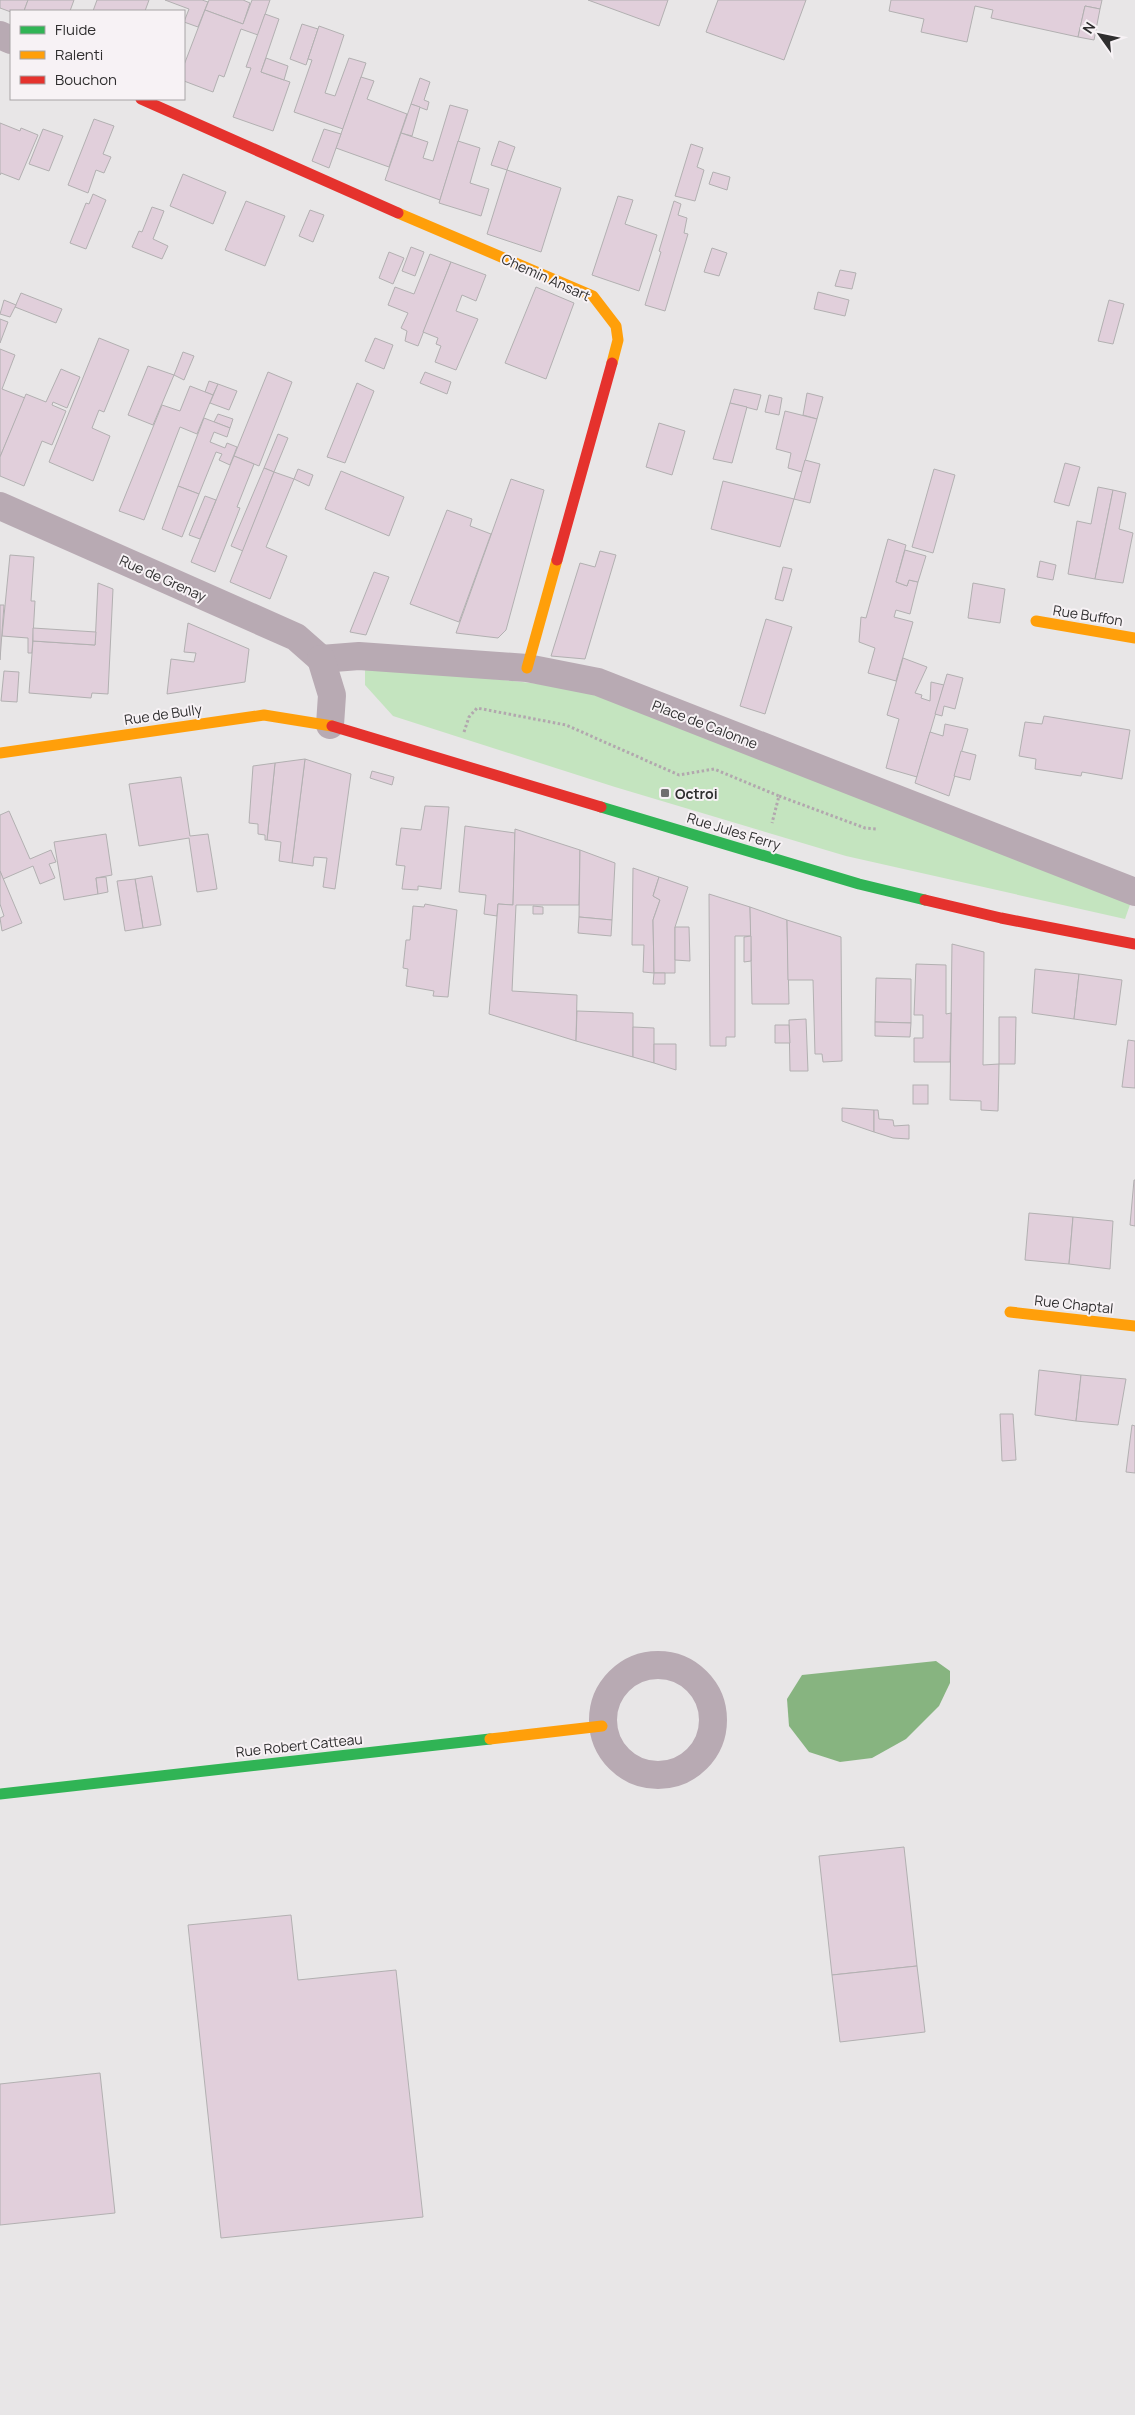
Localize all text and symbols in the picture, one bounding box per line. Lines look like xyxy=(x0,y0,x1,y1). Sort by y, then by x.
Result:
legend xyxy=(10,10,185,100)
north arrow xyxy=(1075,10,1125,60)
text: N xyxy=(1078,18,1099,37)
text: Fluide xyxy=(55,19,96,40)
text: Ralenti xyxy=(55,44,103,65)
text: Bouchon xyxy=(55,69,117,90)
street label: Chemin Ansart xyxy=(498,249,594,305)
street label: Rue de Grenay xyxy=(117,550,210,606)
street label: Rue Buffon xyxy=(1052,600,1124,630)
street label: Place de Calonne xyxy=(650,695,760,753)
street label: Rue de Bully xyxy=(123,699,204,729)
place label: Octroi xyxy=(675,784,718,803)
marker: Octroi xyxy=(659,787,671,799)
street label: Rue Jules Ferry xyxy=(685,808,784,854)
street label: Rue Chaptal xyxy=(1034,1290,1114,1318)
street label: Rue Robert Catteau xyxy=(235,1729,363,1761)

